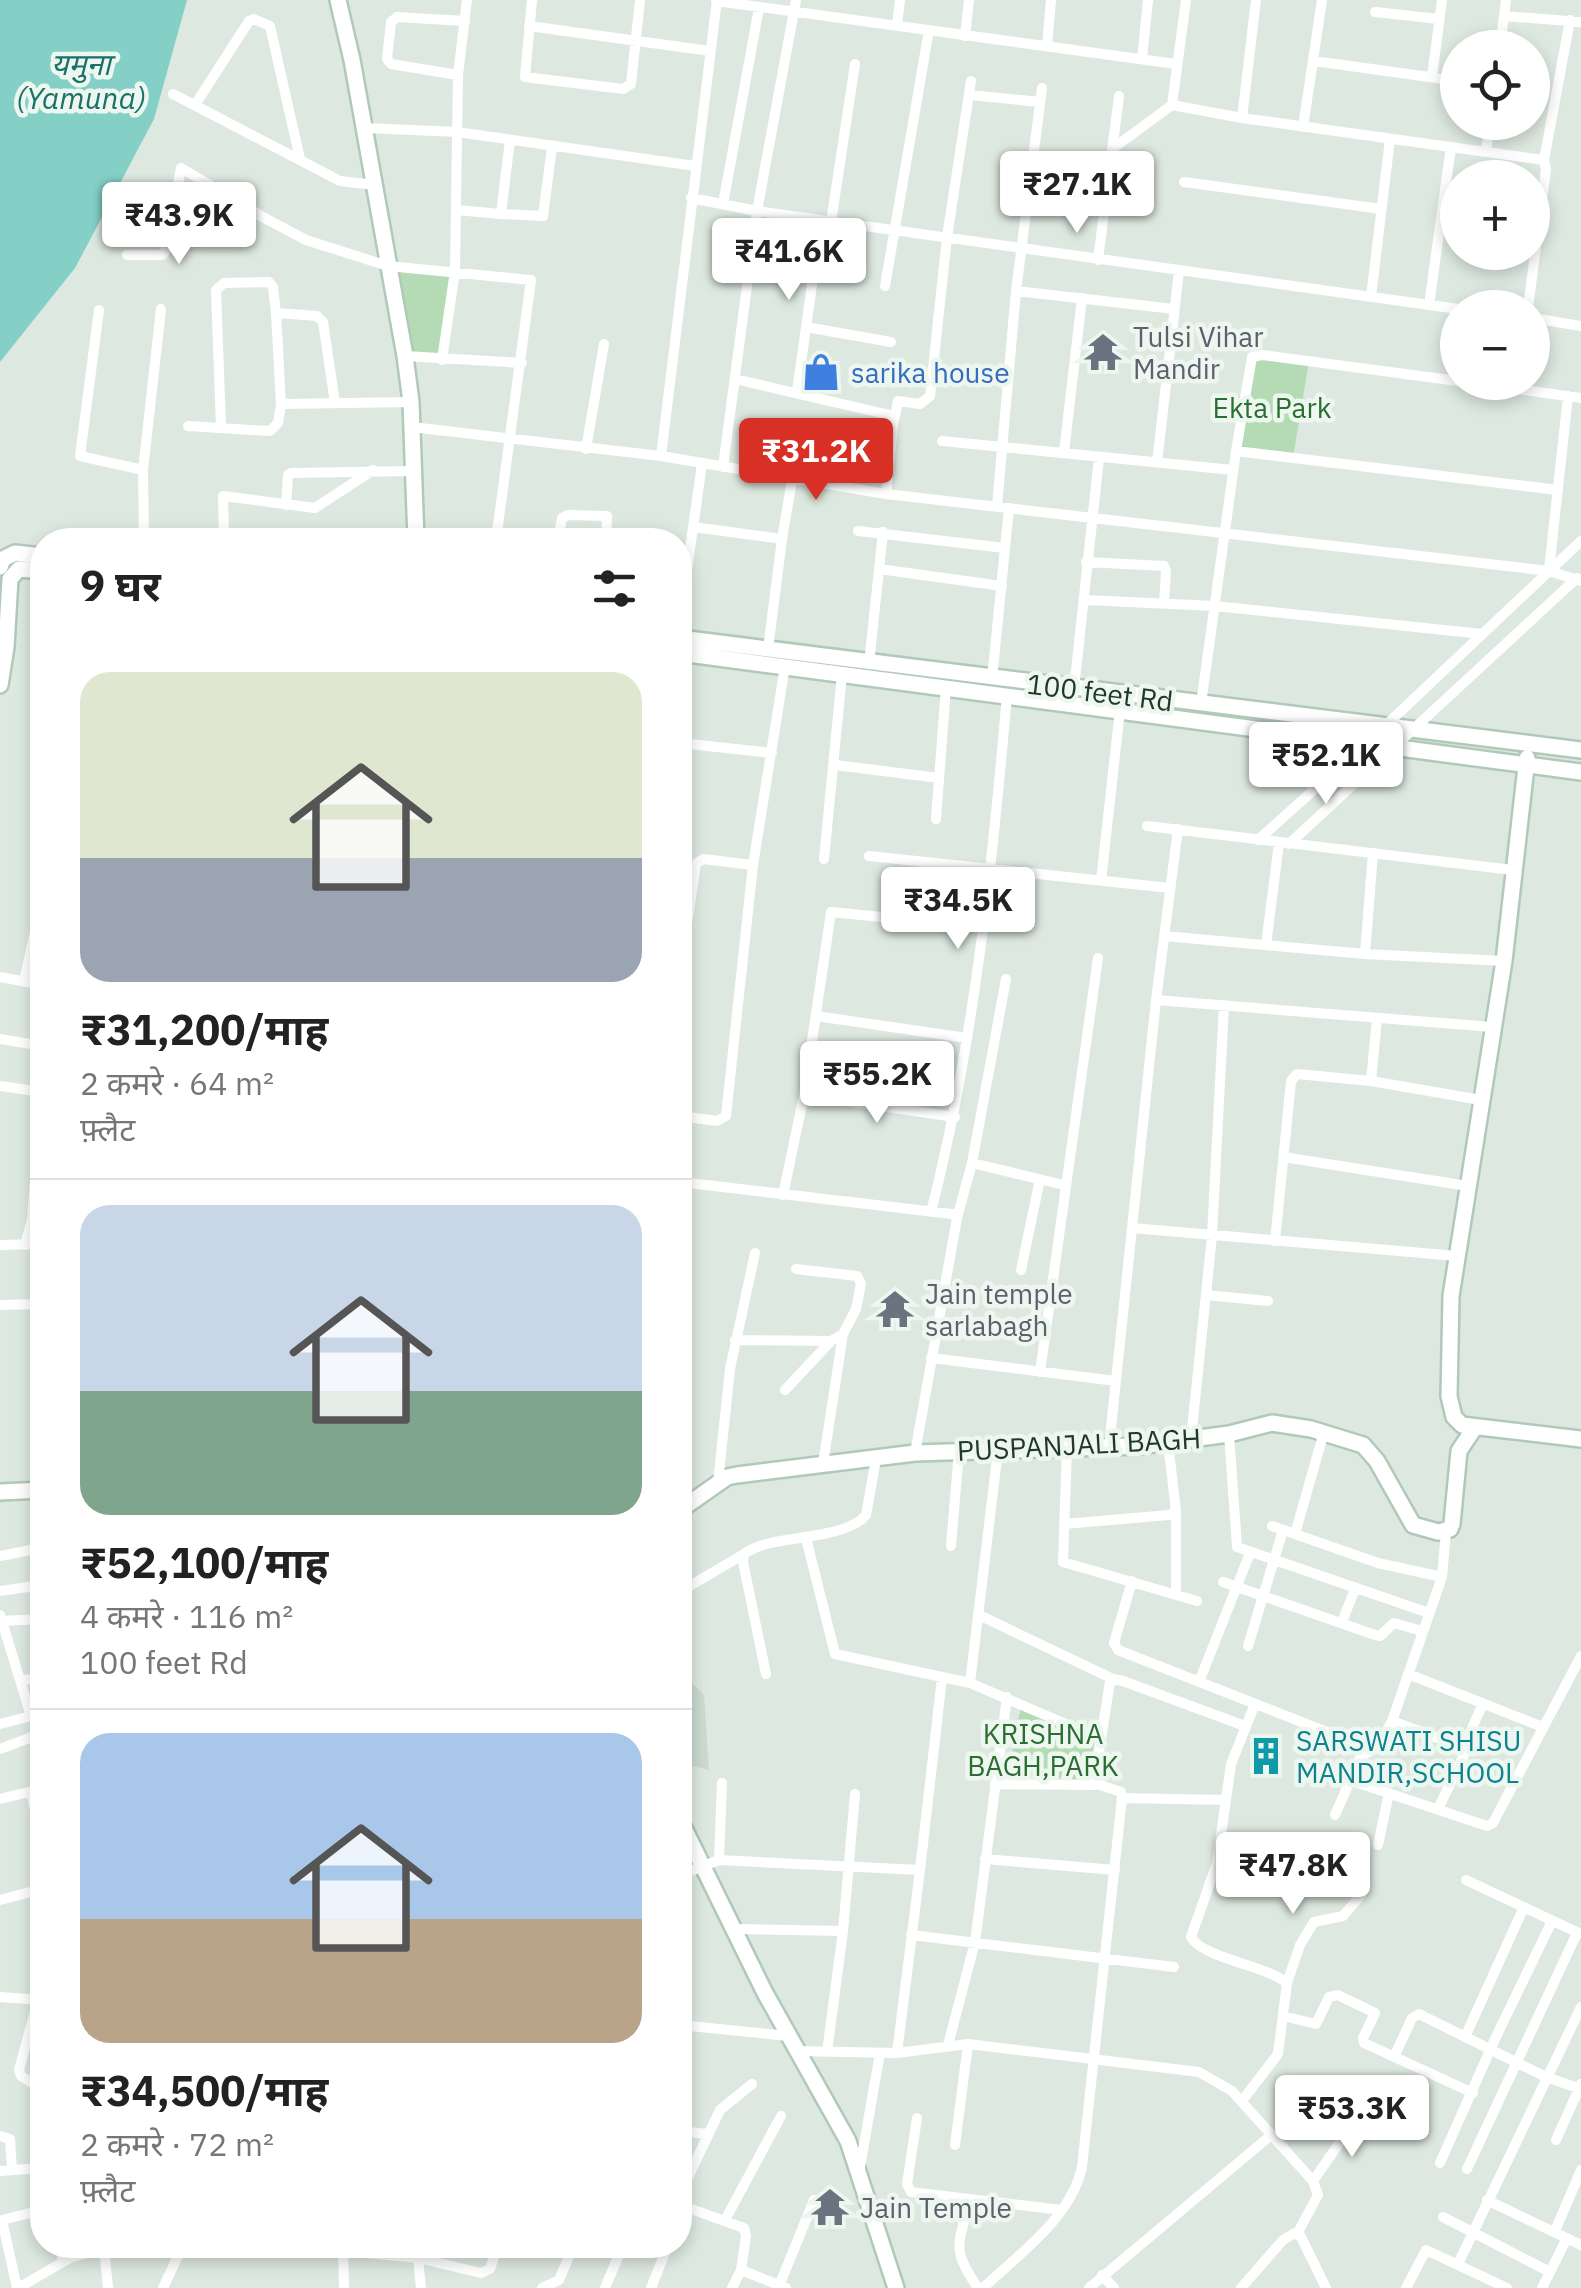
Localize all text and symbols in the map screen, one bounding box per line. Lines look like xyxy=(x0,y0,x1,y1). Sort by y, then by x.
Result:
map controls xyxy=(1440,30,1550,400)
button: locate xyxy=(1440,30,1550,140)
water label: यमुना (Yamuna) xyxy=(16,44,146,117)
pin: ₹27.1K xyxy=(996,151,1158,236)
button: + xyxy=(1440,160,1550,270)
text: ₹27.1K xyxy=(1022,162,1132,204)
pin: ₹43.9K xyxy=(98,182,260,267)
text: ₹43.9K xyxy=(124,193,234,235)
pin: ₹41.6K xyxy=(708,218,870,303)
text: ₹41.6K xyxy=(734,229,844,271)
button: − xyxy=(1440,290,1550,400)
place label: Tulsi Vihar Mandir xyxy=(1133,318,1264,387)
temple icon: Tulsi Vihar Mandir xyxy=(1082,331,1124,373)
shop icon: sarika house xyxy=(800,351,842,393)
place label: sarika house xyxy=(851,354,1010,391)
park label: Ekta Park xyxy=(1213,389,1332,426)
pin: ₹31.2K xyxy=(735,418,897,503)
text: ₹31.2K xyxy=(761,429,871,471)
text: 9 घर xyxy=(80,558,161,613)
icon: filters xyxy=(587,561,642,616)
street label: 100 feet Rd xyxy=(1025,665,1175,719)
pin: ₹52.1K xyxy=(1245,722,1407,807)
text: ₹52.1K xyxy=(1271,733,1381,775)
icon: home xyxy=(271,737,451,917)
pin: ₹34.5K xyxy=(877,867,1039,952)
text: ₹34.5K xyxy=(903,878,1013,920)
text: ₹31,200/माह xyxy=(80,1002,328,1057)
pin: ₹55.2K xyxy=(796,1041,958,1126)
text: ₹55.2K xyxy=(822,1052,932,1094)
text: 2 कमरे · 64 m² xyxy=(80,1062,274,1104)
text: फ़्लैट xyxy=(80,1108,135,1150)
icon: home xyxy=(271,1270,451,1450)
place label: Jain temple sarlabagh xyxy=(925,1275,1073,1344)
temple icon: Jain temple sarlabagh xyxy=(874,1288,916,1330)
street label: PUSPANJALI BAGH xyxy=(956,1419,1202,1469)
text: ₹52,100/माह xyxy=(80,1535,328,1590)
text: 4 कमरे · 116 m² xyxy=(80,1595,293,1637)
text: 100 feet Rd xyxy=(80,1641,248,1683)
park label: KRISHNA BAGH,PARK xyxy=(967,1715,1119,1784)
place label: SARSWATI SHISU MANDIR,SCHOOL xyxy=(1296,1722,1522,1791)
building icon: SARSWATI SHISU MANDIR,SCHOOL xyxy=(1245,1735,1287,1777)
icon: home xyxy=(271,1798,451,1978)
pin: ₹47.8K xyxy=(1212,1832,1374,1917)
text: ₹47.8K xyxy=(1238,1843,1348,1885)
text: ₹34,500/माह xyxy=(80,2063,328,2118)
pin: ₹53.3K xyxy=(1271,2075,1433,2160)
text: ₹53.3K xyxy=(1297,2086,1407,2128)
text: 2 कमरे · 72 m² xyxy=(80,2123,274,2165)
text: फ़्लैट xyxy=(80,2169,135,2211)
temple icon: Jain Temple xyxy=(809,2186,851,2228)
place label: Jain Temple xyxy=(860,2189,1012,2226)

